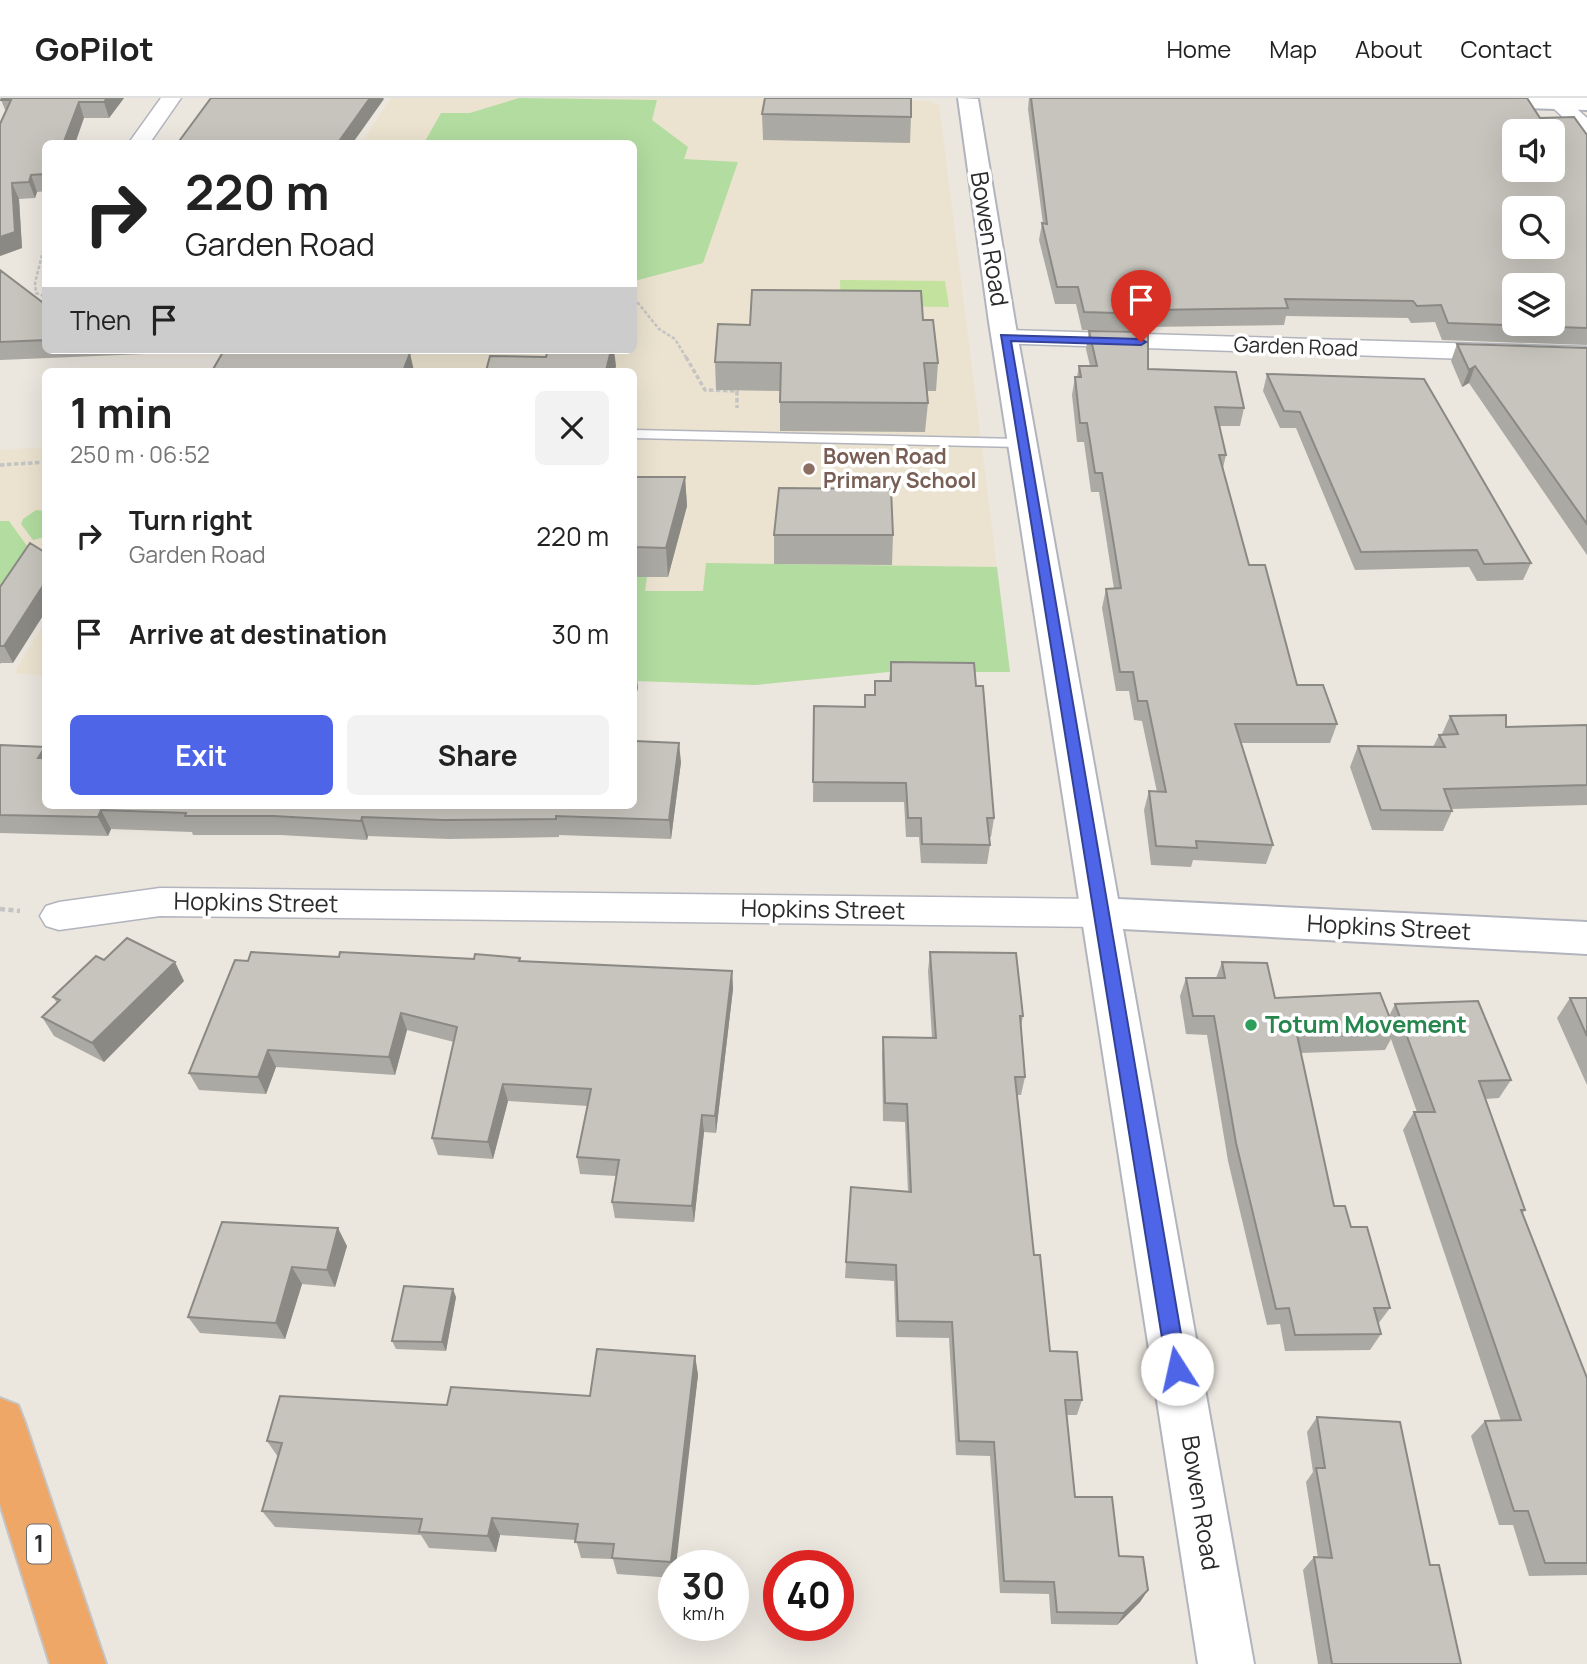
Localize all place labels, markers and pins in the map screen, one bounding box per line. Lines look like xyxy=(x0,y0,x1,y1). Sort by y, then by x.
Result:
pin xyxy=(1111,270,1171,342)
place label: Bowen Road Primary School xyxy=(823,442,977,494)
marker: Bowen Road Primary School xyxy=(801,461,817,477)
place label: Totum Movement xyxy=(1265,1007,1467,1040)
marker: Totum Movement xyxy=(1243,1017,1259,1033)

